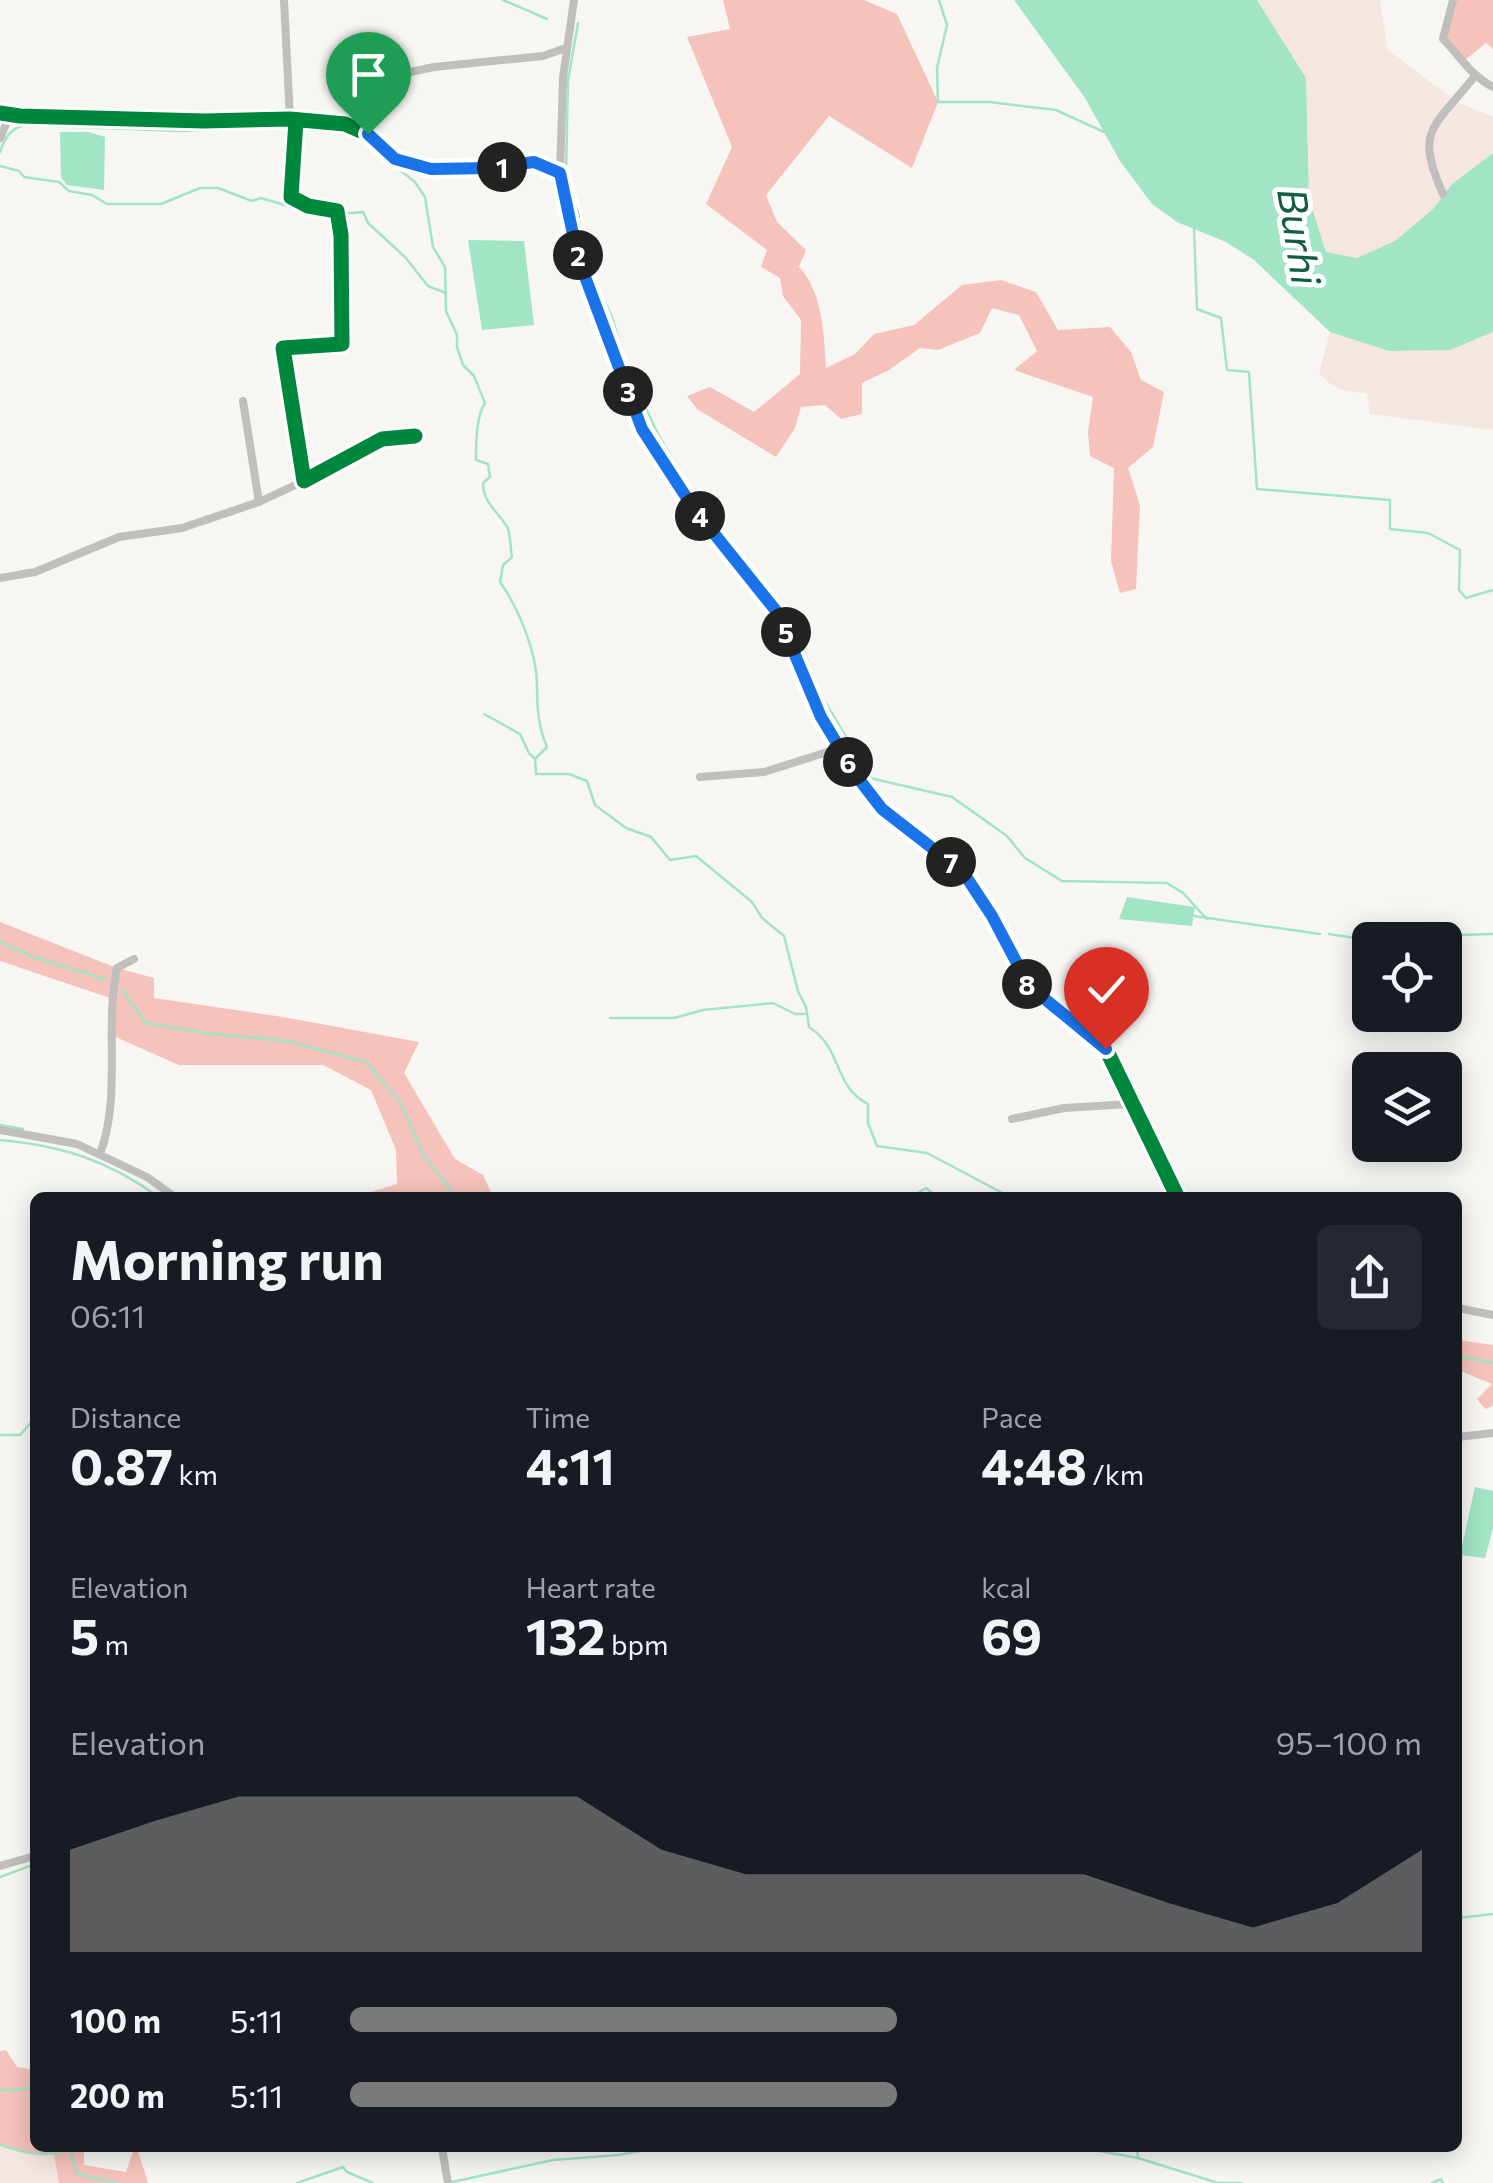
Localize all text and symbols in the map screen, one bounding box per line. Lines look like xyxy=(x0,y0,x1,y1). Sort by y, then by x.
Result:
pin xyxy=(326,32,411,135)
icon: arrive xyxy=(341,47,396,102)
pin: 1 xyxy=(477,142,527,192)
text: 1 xyxy=(496,150,508,184)
water label: Burhi xyxy=(1269,184,1333,290)
pin: 2 xyxy=(553,230,603,280)
text: 2 xyxy=(570,238,586,272)
pin: 3 xyxy=(603,366,653,416)
text: 3 xyxy=(620,374,636,408)
pin: 4 xyxy=(675,491,725,541)
text: 4 xyxy=(691,499,709,533)
pin: 5 xyxy=(761,607,811,657)
text: 5 xyxy=(778,615,794,649)
pin: 6 xyxy=(823,737,873,787)
text: 6 xyxy=(839,745,857,779)
pin: 7 xyxy=(926,837,976,887)
text: 7 xyxy=(943,845,959,879)
map controls xyxy=(1352,922,1462,1162)
button: locate xyxy=(1352,922,1462,1032)
pin xyxy=(1064,947,1149,1050)
pin: 8 xyxy=(1002,959,1052,1009)
icon: check xyxy=(1079,962,1134,1017)
text: 8 xyxy=(1018,967,1036,1001)
button: layers xyxy=(1352,1052,1462,1162)
text: Morning run xyxy=(70,1224,384,1291)
button: share xyxy=(1317,1225,1422,1330)
text: 06:11 xyxy=(70,1295,145,1335)
text: Distance xyxy=(70,1400,181,1434)
text: Time xyxy=(526,1400,590,1434)
text: Pace xyxy=(981,1400,1042,1434)
text: 0.87 xyxy=(70,1434,173,1495)
text: 4:11 xyxy=(526,1434,615,1495)
text: 4:48 xyxy=(981,1434,1087,1495)
text: km xyxy=(173,1457,218,1491)
text: /km xyxy=(1087,1457,1144,1491)
text: Elevation xyxy=(70,1570,188,1604)
text: Heart rate xyxy=(526,1570,656,1604)
text: kcal xyxy=(981,1570,1031,1604)
text: 5 xyxy=(70,1604,99,1665)
text: 132 xyxy=(526,1604,606,1665)
text: 69 xyxy=(981,1604,1042,1665)
text: m xyxy=(99,1627,129,1661)
text: bpm xyxy=(606,1627,668,1661)
text: Elevation xyxy=(70,1722,205,1762)
text: 95–100 m xyxy=(1276,1722,1422,1762)
text: 100 m xyxy=(70,2000,161,2040)
text: 5:11 xyxy=(230,2000,283,2040)
text: 200 m xyxy=(70,2075,165,2115)
text: 5:11 xyxy=(230,2075,283,2115)

